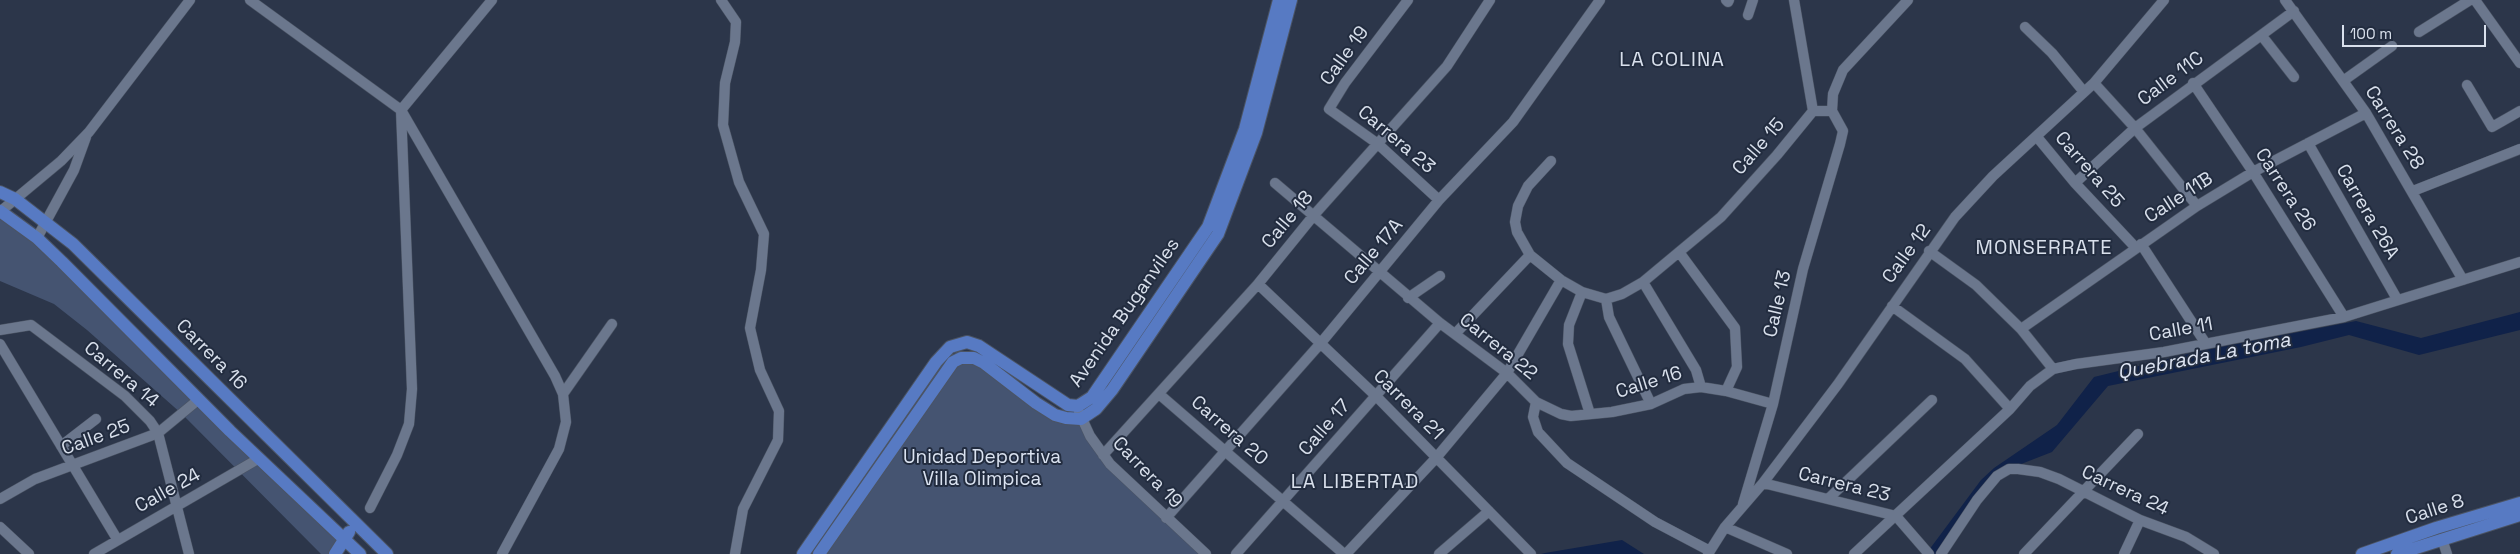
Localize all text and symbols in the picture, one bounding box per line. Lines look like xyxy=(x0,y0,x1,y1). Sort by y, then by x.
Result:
scale bar xyxy=(2345,15,2489,47)
street label: Calle 19 xyxy=(1316,22,1374,90)
text: 100 m xyxy=(2350,24,2392,43)
street label: Calle 11C xyxy=(2134,47,2208,111)
district label: LA COLINA xyxy=(1618,49,1726,73)
street label: Carrera 28 xyxy=(2359,82,2429,174)
street label: Carrera 23 xyxy=(1353,101,1439,179)
street label: Calle 15 xyxy=(1728,114,1790,180)
street label: Carrera 25 xyxy=(2050,127,2128,213)
street label: Carrera 26 xyxy=(2250,144,2320,236)
street label: Carrera 26A xyxy=(2331,160,2403,264)
street label: Calle 11B xyxy=(2140,167,2218,229)
street label: Calle 18 xyxy=(1257,186,1319,254)
street label: Calle 17A xyxy=(1340,214,1408,290)
street label: Calle 12 xyxy=(1878,220,1936,288)
street label: Avenida Buganviles xyxy=(1065,234,1185,392)
district label: MONSERRATE xyxy=(1974,237,2114,261)
street label: Calle 13 xyxy=(1759,268,1797,340)
street label: Carrera 22 xyxy=(1454,309,1542,385)
street label: Calle 11 xyxy=(2147,313,2215,347)
street label: Carrera 16 xyxy=(171,315,251,395)
water label: Quebrada La toma xyxy=(2115,328,2293,386)
street label: Carrera 14 xyxy=(79,337,163,413)
street label: Calle 16 xyxy=(1613,362,1685,404)
street label: Carrera 21 xyxy=(1368,365,1448,445)
street label: Carrera 20 xyxy=(1186,391,1272,471)
street label: Calle 17 xyxy=(1294,395,1356,461)
street label: Calle 25 xyxy=(59,415,133,461)
street label: Carrera 19 xyxy=(1107,433,1187,513)
park label: Unidad Deportiva Villa Olimpica xyxy=(903,447,1061,491)
street label: Carrera 24 xyxy=(2078,461,2172,521)
street label: Carrera 23 xyxy=(1796,463,1892,507)
street label: Calle 24 xyxy=(131,464,205,518)
district label: LA LIBERTAD xyxy=(1289,471,1421,495)
street label: Calle 8 xyxy=(2403,490,2467,530)

